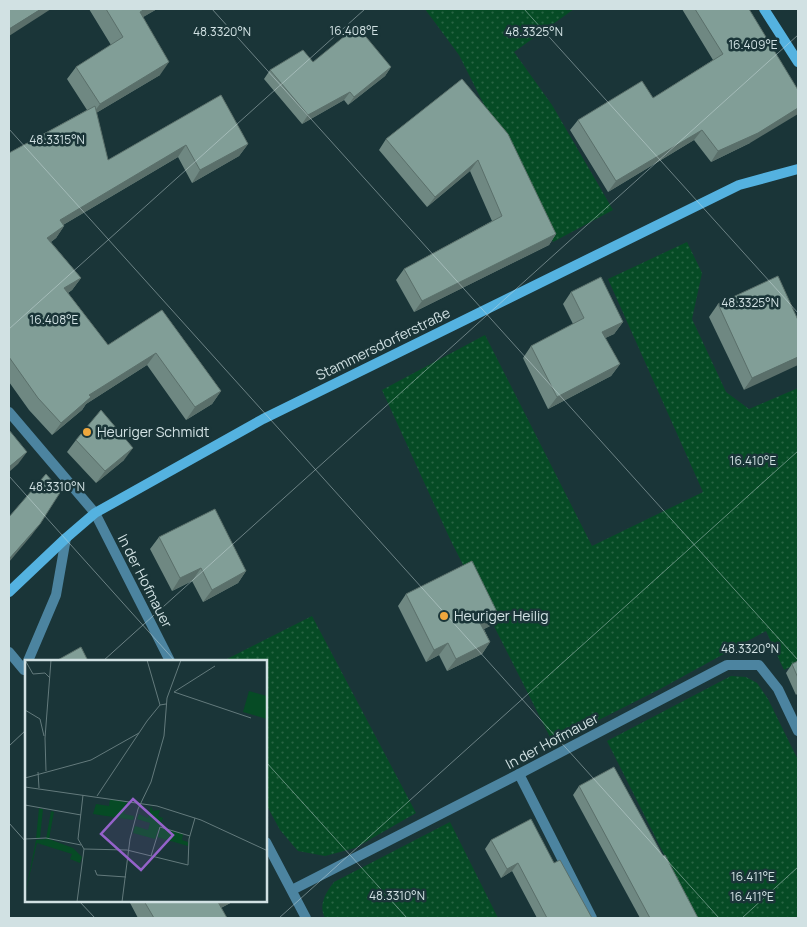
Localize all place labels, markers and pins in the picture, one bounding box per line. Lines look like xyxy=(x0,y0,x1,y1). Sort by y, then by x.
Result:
place label: Heuriger Schmidt xyxy=(97,422,210,441)
marker: Heuriger Schmidt xyxy=(81,426,93,438)
place label: Heuriger Heilig xyxy=(454,606,549,625)
marker: Heuriger Heilig xyxy=(438,610,450,622)

